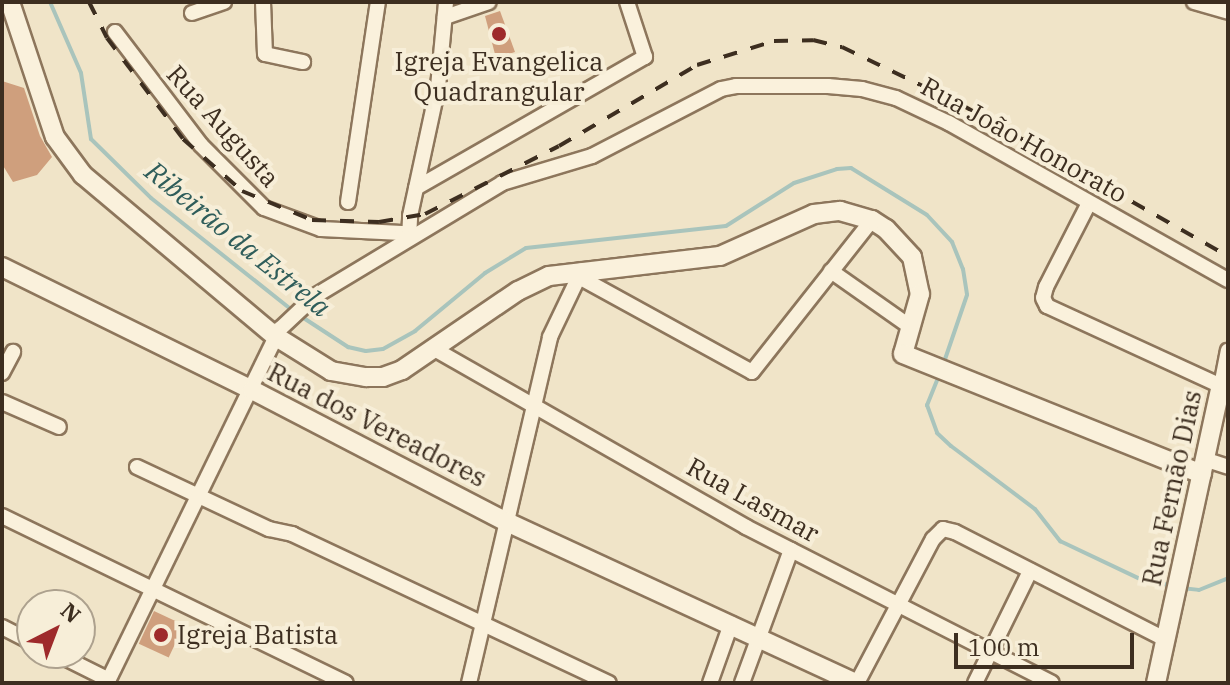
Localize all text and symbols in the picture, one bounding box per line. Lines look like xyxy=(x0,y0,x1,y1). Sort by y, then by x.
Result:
marker: Igreja Evangelica Quadrangular xyxy=(490,25,508,43)
place label: Igreja Evangelica Quadrangular xyxy=(394,46,604,108)
street label: Rua Augusta xyxy=(160,59,286,193)
street label: Rua João Honorato xyxy=(916,70,1132,210)
water label: Ribeirão da Estrela xyxy=(139,154,337,324)
street label: Rua dos Vereadores xyxy=(262,356,492,494)
street label: Rua Fernão Dias xyxy=(1136,387,1208,589)
street label: Rua Lasmar xyxy=(681,451,825,549)
north arrow xyxy=(16,589,96,669)
text: N xyxy=(55,596,87,629)
scale bar xyxy=(958,617,1138,667)
place label: Igreja Batista xyxy=(177,619,338,651)
marker: Igreja Batista xyxy=(152,626,170,644)
text: 100 m xyxy=(968,631,1040,663)

